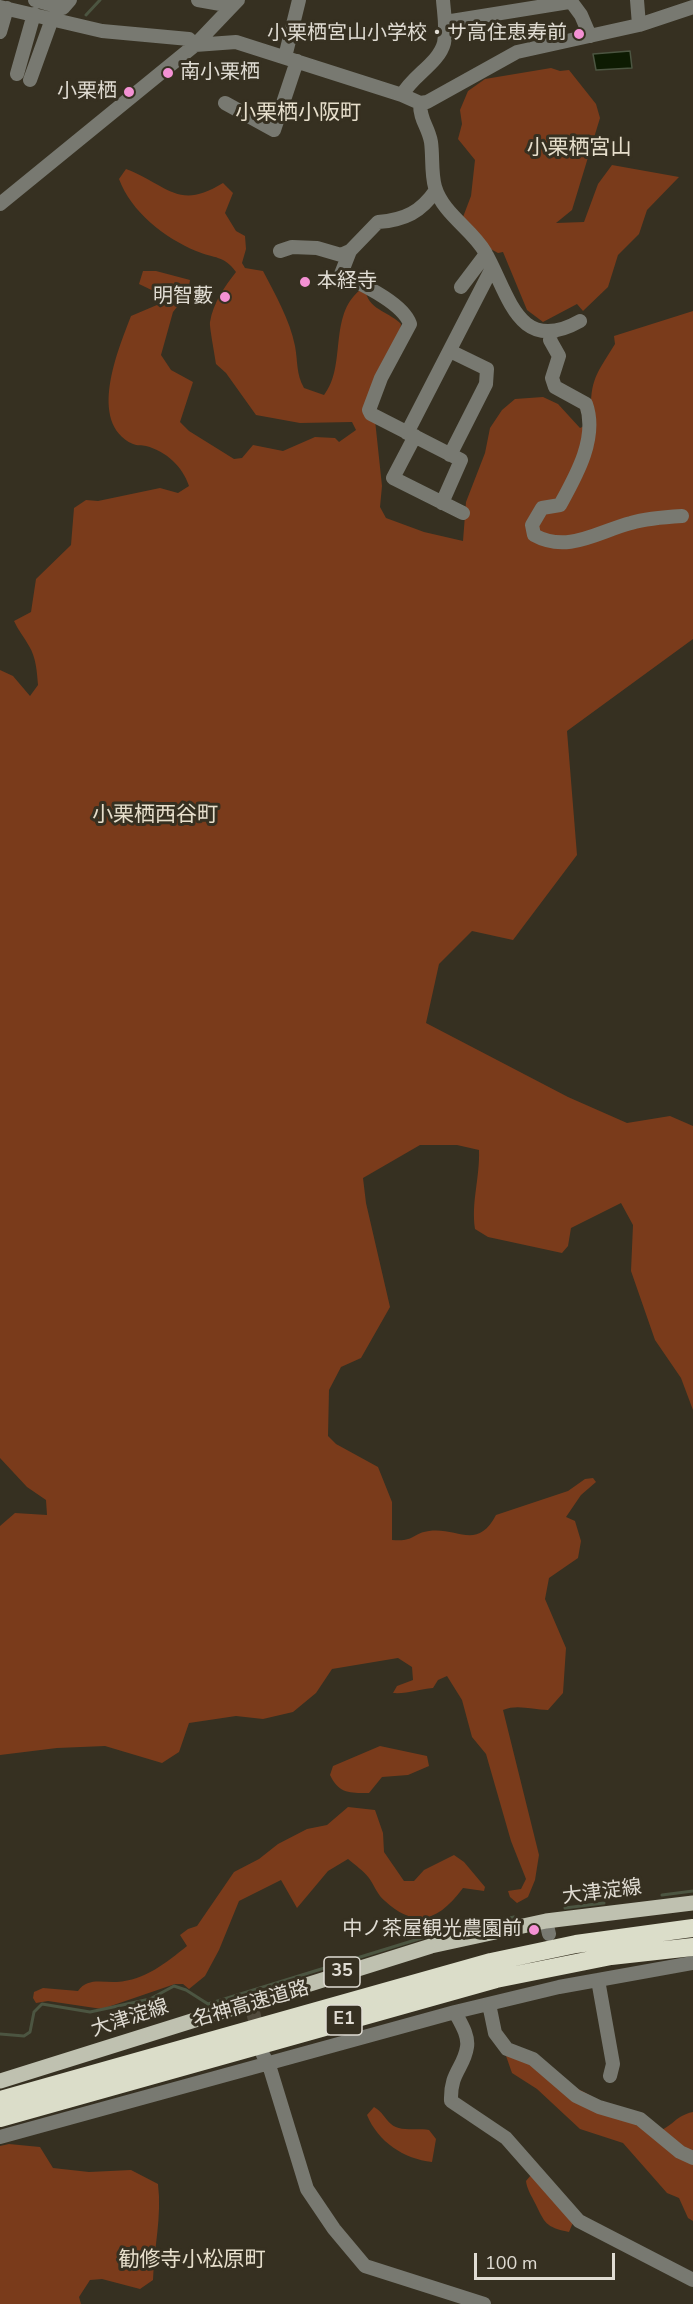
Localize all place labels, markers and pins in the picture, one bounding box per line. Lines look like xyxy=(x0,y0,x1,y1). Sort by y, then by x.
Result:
place label: 小栗栖宮山小学校・サ高住恵寿前 xyxy=(267,22,567,46)
marker: 小栗栖宮山小学校・サ高住恵寿前 xyxy=(572,27,586,41)
place label: 南小栗栖 xyxy=(180,61,260,85)
marker: 南小栗栖 xyxy=(161,66,175,80)
place label: 小栗栖 xyxy=(57,80,117,104)
marker: 小栗栖 xyxy=(122,85,136,99)
place label: 本経寺 xyxy=(317,270,377,294)
marker: 本経寺 xyxy=(298,275,312,289)
place label: 明智藪 xyxy=(153,285,213,309)
marker: 明智藪 xyxy=(218,290,232,304)
place label: 中ノ茶屋観光農園前 xyxy=(342,1918,522,1942)
marker: 中ノ茶屋観光農園前 xyxy=(527,1923,541,1937)

